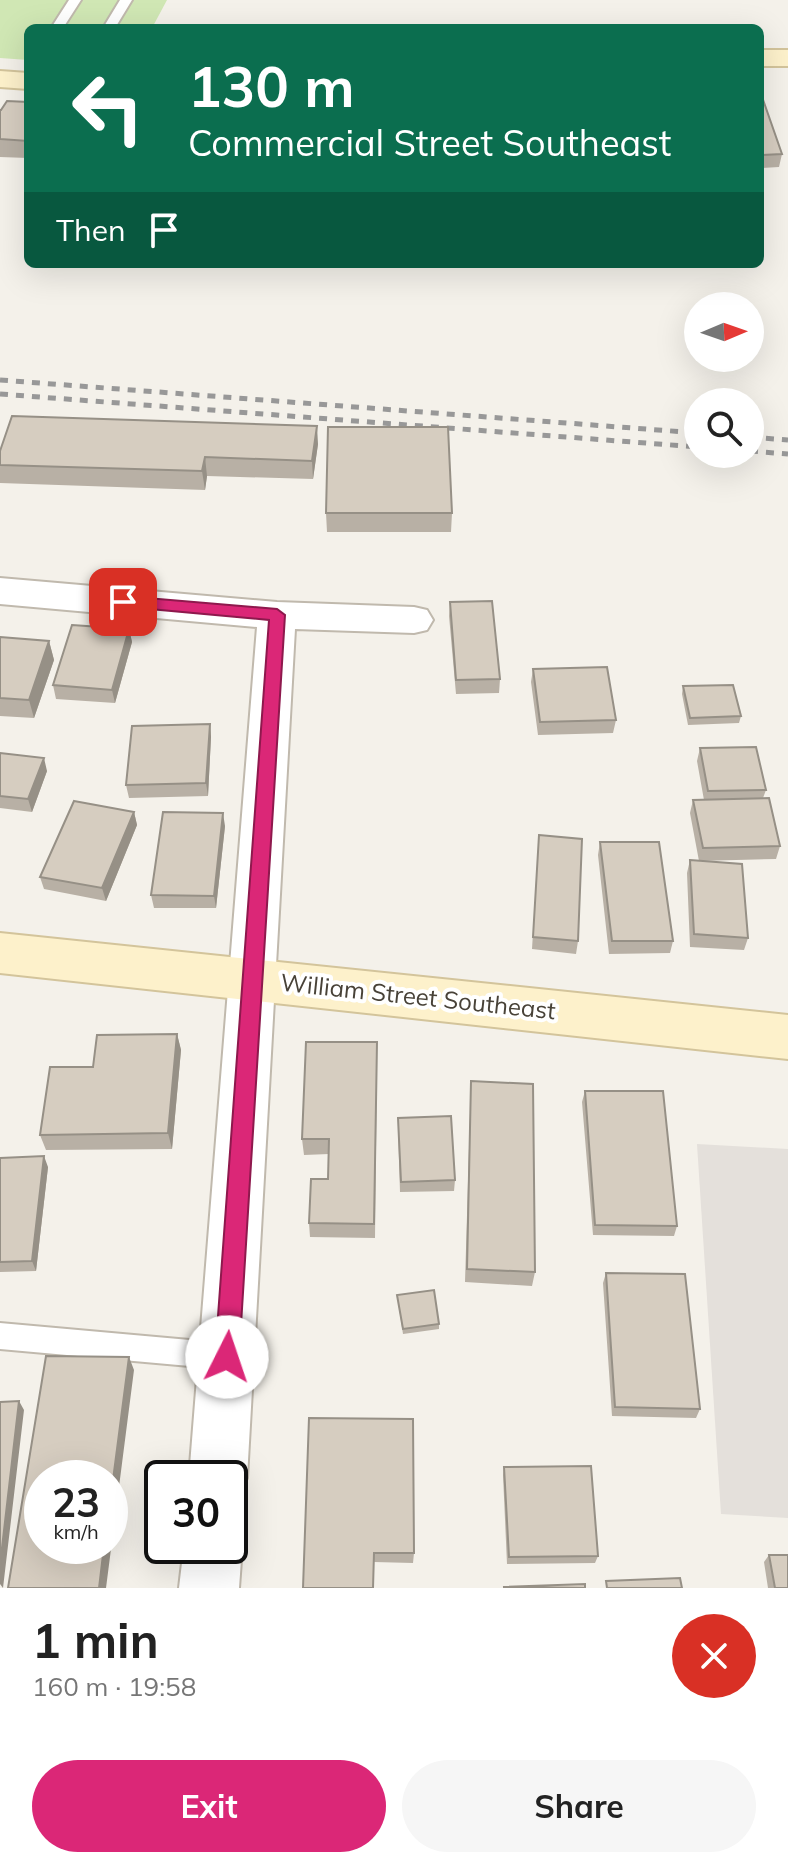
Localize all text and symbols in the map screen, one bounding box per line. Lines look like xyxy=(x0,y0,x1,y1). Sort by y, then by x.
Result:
text: 130 m xyxy=(188,51,355,121)
icon: left xyxy=(56,56,160,160)
text: Commercial Street Southeast xyxy=(188,120,671,165)
icon: arrive xyxy=(142,208,186,252)
text: Then xyxy=(56,211,126,249)
north arrow xyxy=(684,292,764,372)
map controls xyxy=(684,292,764,468)
button: search xyxy=(684,388,764,468)
pin xyxy=(89,568,157,636)
icon: arrive xyxy=(101,580,145,624)
street label: William Street Southeast xyxy=(279,967,557,1025)
position arrow xyxy=(185,1315,269,1399)
speed limit sign: 30 xyxy=(144,1460,248,1564)
text: 23 xyxy=(52,1477,100,1527)
text: km/h xyxy=(53,1519,99,1544)
text: 1 min xyxy=(32,1610,159,1670)
button: close xyxy=(672,1614,756,1698)
text: 160 m · 19:58 xyxy=(32,1670,196,1703)
button: Exit xyxy=(32,1760,386,1852)
button: Share xyxy=(402,1760,756,1852)

